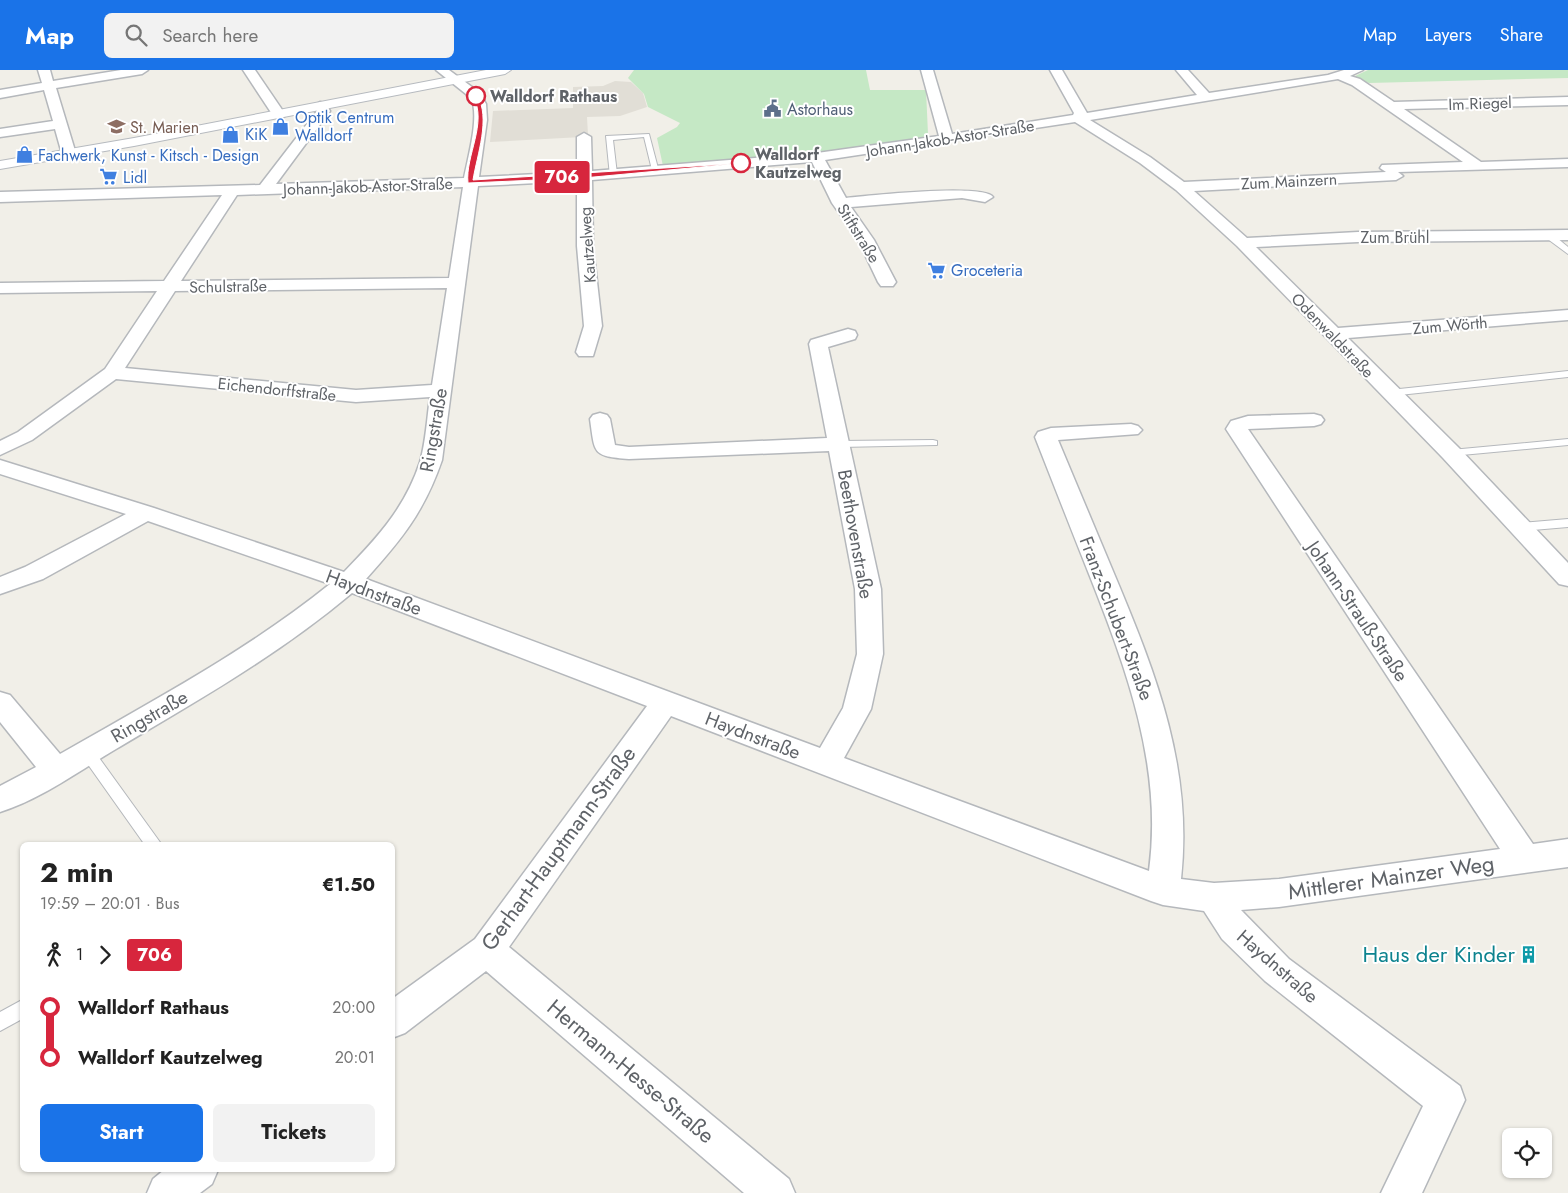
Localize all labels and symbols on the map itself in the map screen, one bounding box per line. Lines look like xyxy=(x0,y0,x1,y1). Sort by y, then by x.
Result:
place label: Walldorf Rathaus xyxy=(490,85,617,108)
marker: Walldorf Rathaus xyxy=(466,86,486,106)
street label: Im Riegel xyxy=(1448,91,1512,116)
place label: Astorhaus xyxy=(787,98,853,121)
public building icon: Astorhaus xyxy=(763,99,783,119)
place label: Optik Centrum Walldorf xyxy=(295,106,394,147)
street label: Johann-Jakob-Astor-Straße xyxy=(862,114,1036,163)
place label: St. Marien xyxy=(130,116,199,139)
shop icon: Optik Centrum Walldorf xyxy=(271,116,291,136)
school or university icon: St. Marien xyxy=(106,117,126,137)
place label: KiK xyxy=(245,123,267,146)
shop icon: KiK xyxy=(221,124,241,144)
place label: Walldorf Kautzelweg xyxy=(755,143,842,184)
place label: Fachwerk, Kunst - Kitsch - Design xyxy=(38,144,259,167)
shop icon: Fachwerk, Kunst - Kitsch - Design xyxy=(14,145,34,165)
marker: Walldorf Kautzelweg xyxy=(731,153,751,173)
line badge: 706 xyxy=(533,161,591,193)
place label: Lidl xyxy=(123,166,147,189)
supermarket icon: Lidl xyxy=(99,167,119,187)
street label: Zum Mainzern xyxy=(1240,167,1338,196)
street label: Johann-Jakob-Astor-Straße xyxy=(281,172,453,201)
street label: Stiftstraße xyxy=(831,199,886,267)
street label: Kautzelweg xyxy=(573,206,602,284)
street label: Zum Brühl xyxy=(1361,226,1429,249)
place label: Groceteria xyxy=(951,259,1023,282)
supermarket icon: Groceteria xyxy=(927,260,947,280)
street label: Schulstraße xyxy=(189,274,267,299)
street label: Odenwaldstraße xyxy=(1286,288,1379,383)
street label: Zum Wörth xyxy=(1412,311,1488,340)
street label: Eichendorffstraße xyxy=(217,372,337,407)
street label: Ringstraße xyxy=(413,386,454,474)
street label: Beethovenstraße xyxy=(831,467,880,601)
street label: Franz-Schubert-Straße xyxy=(1073,532,1160,704)
street label: Johann-Strauß-Straße xyxy=(1299,533,1415,687)
street label: Haydnstraße xyxy=(322,563,426,622)
street label: Ringstraße xyxy=(106,683,193,749)
street label: Haydnstraße xyxy=(701,705,805,766)
street label: Gerhart-Hauptmann-Straße xyxy=(473,739,643,957)
street label: Mittlerer Mainzer Weg xyxy=(1286,847,1496,907)
street label: Haydnstraße xyxy=(1231,923,1324,1010)
place label: Haus der Kinder xyxy=(1363,938,1515,970)
building icon: Haus der Kinder xyxy=(1519,944,1539,964)
street label: Hermann-Hesse-Straße xyxy=(540,991,722,1151)

